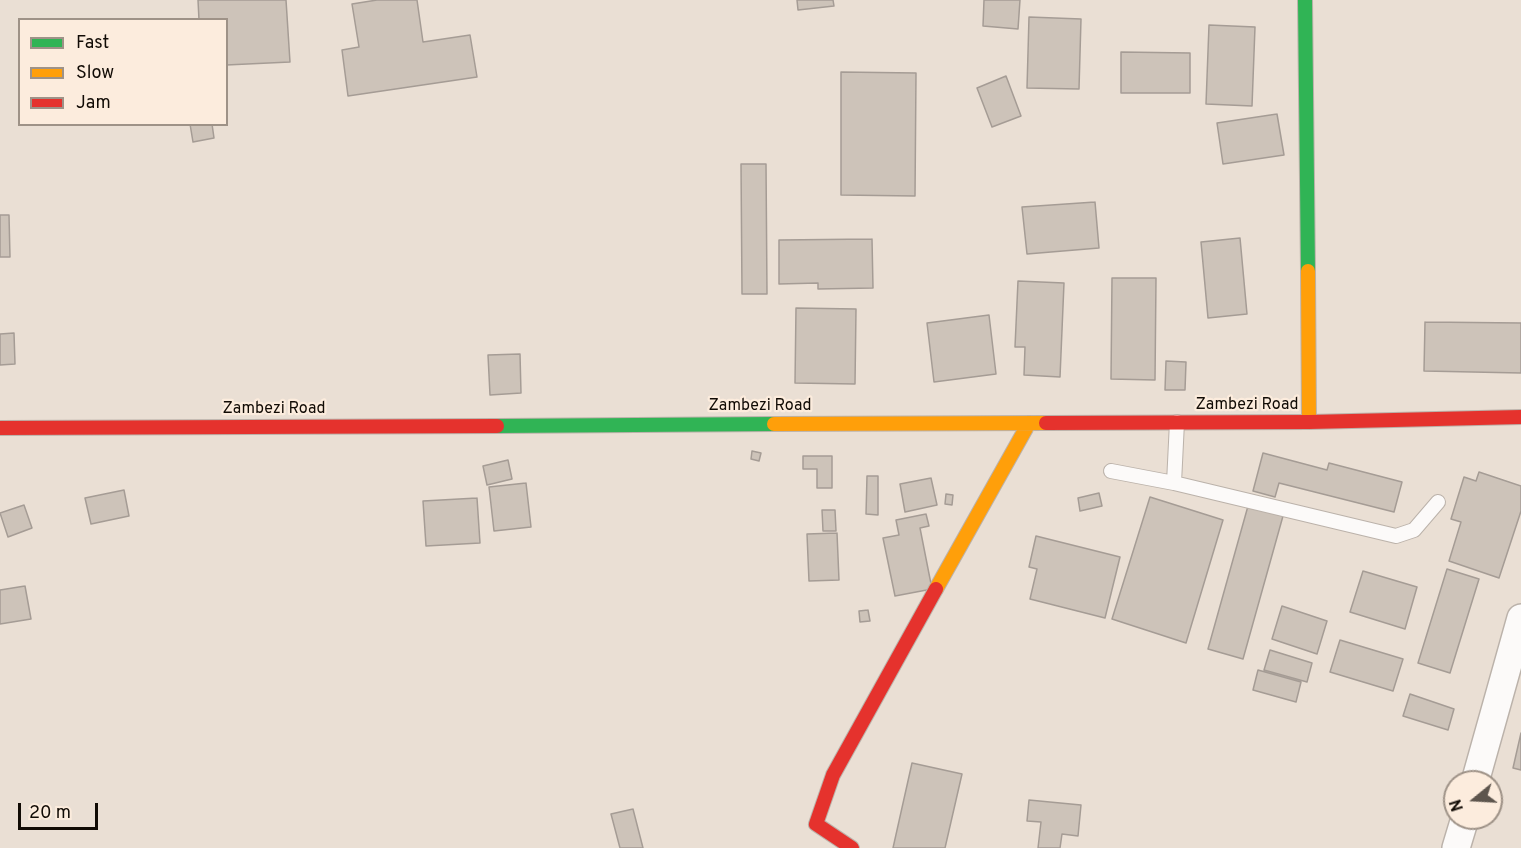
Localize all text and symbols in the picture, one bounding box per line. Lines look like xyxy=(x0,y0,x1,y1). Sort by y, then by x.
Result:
legend xyxy=(18,18,228,126)
text: Fast xyxy=(76,32,109,55)
text: Slow xyxy=(76,62,114,85)
text: Jam xyxy=(76,92,111,115)
street label: Zambezi Road xyxy=(1195,396,1299,416)
street label: Zambezi Road xyxy=(708,397,812,417)
street label: Zambezi Road xyxy=(222,400,326,420)
north arrow xyxy=(1443,770,1503,830)
scale bar xyxy=(21,791,100,829)
text: N xyxy=(1446,796,1469,814)
text: 20 m xyxy=(29,802,71,825)

